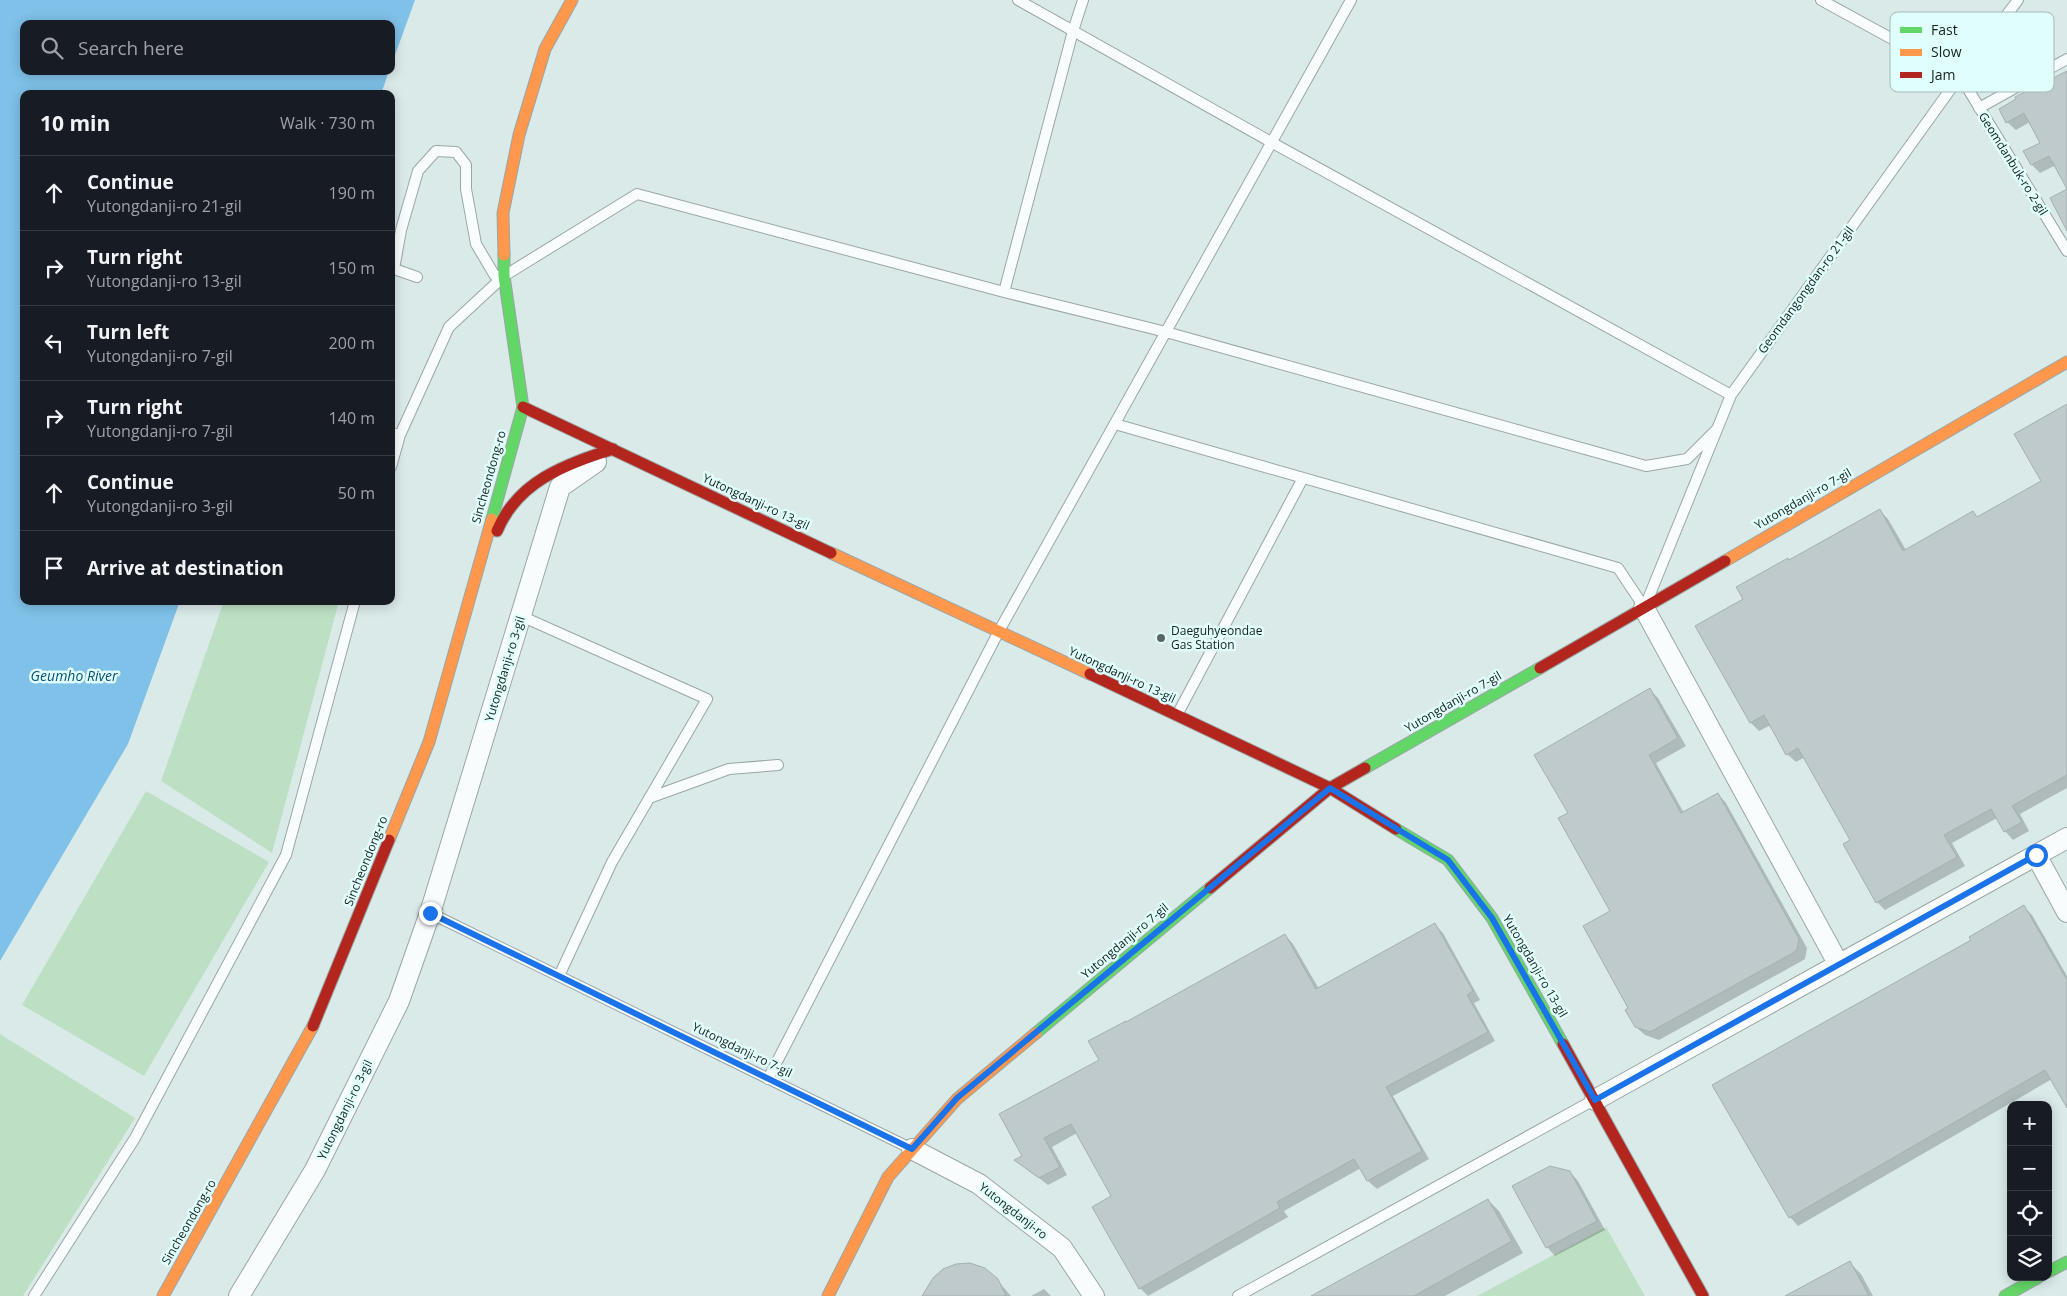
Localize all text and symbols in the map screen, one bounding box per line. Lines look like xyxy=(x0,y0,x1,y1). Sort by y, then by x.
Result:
legend xyxy=(1890,12,2054,92)
search box xyxy=(20,20,395,75)
text: Fast xyxy=(1931,20,1958,39)
icon: search xyxy=(38,34,66,62)
text: Search here xyxy=(78,35,184,61)
text: Slow xyxy=(1931,42,1962,61)
text: Jam xyxy=(1929,65,1956,84)
text: 10 min xyxy=(40,109,110,137)
street label: Geomdanbuk-ro 2-gil xyxy=(1975,109,2052,219)
text: Walk · 730 m xyxy=(280,112,375,134)
text: Continue xyxy=(87,169,174,195)
icon: ahead xyxy=(40,179,68,207)
text: 190 m xyxy=(329,182,375,204)
text: Yutongdanji-ro 21-gil xyxy=(87,195,242,217)
street label: Geomdangongdan-ro 21-gil xyxy=(1754,223,1858,357)
text: Turn right xyxy=(87,244,182,270)
icon: right xyxy=(40,254,68,282)
text: 150 m xyxy=(329,257,375,279)
text: Yutongdanji-ro 13-gil xyxy=(87,270,242,292)
text: Turn left xyxy=(87,319,169,345)
icon: left xyxy=(40,329,68,357)
text: 200 m xyxy=(329,332,375,354)
text: Yutongdanji-ro 7-gil xyxy=(87,345,233,367)
text: Turn right xyxy=(87,394,182,420)
icon: right xyxy=(40,404,68,432)
text: 140 m xyxy=(329,407,375,429)
text: Yutongdanji-ro 7-gil xyxy=(87,420,233,442)
street label: Sincheondong-ro xyxy=(467,428,510,525)
street label: Yutongdanji-ro 7-gil xyxy=(1751,464,1854,533)
text: Continue xyxy=(87,469,174,495)
street label: Yutongdanji-ro 13-gil xyxy=(700,469,812,534)
icon: ahead xyxy=(40,479,68,507)
text: 50 m xyxy=(338,482,375,504)
text: Yutongdanji-ro 3-gil xyxy=(87,495,233,517)
icon: arrive xyxy=(40,554,68,582)
text: Arrive at destination xyxy=(87,555,284,581)
street label: Yutongdanji-ro 3-gil xyxy=(480,614,529,724)
place label: Daeguhyeondae Gas Station xyxy=(1171,622,1263,653)
marker: Daeguhyeondae Gas Station xyxy=(1155,632,1167,644)
street label: Yutongdanji-ro 13-gil xyxy=(1066,642,1178,707)
water label: Geumho River xyxy=(31,666,118,685)
street label: Yutongdanji-ro 7-gil xyxy=(1401,667,1504,736)
street label: Sincheondong-ro xyxy=(340,813,391,908)
route start xyxy=(2025,844,2048,867)
street label: Yutongdanji-ro 7-gil xyxy=(1077,899,1172,982)
route end xyxy=(419,902,442,925)
street label: Yutongdanji-ro 13-gil xyxy=(1499,911,1572,1020)
street label: Yutongdanji-ro 7-gil xyxy=(689,1018,795,1081)
street label: Yutongdanji-ro 3-gil xyxy=(313,1057,376,1163)
map controls xyxy=(2007,1101,2052,1281)
button: + xyxy=(2007,1101,2052,1146)
button: − xyxy=(2007,1146,2052,1191)
street label: Sincheondong-ro xyxy=(157,1176,220,1267)
street label: Yutongdanji-ro xyxy=(975,1178,1051,1243)
button: locate xyxy=(2007,1191,2052,1236)
button: layers xyxy=(2007,1236,2052,1281)

